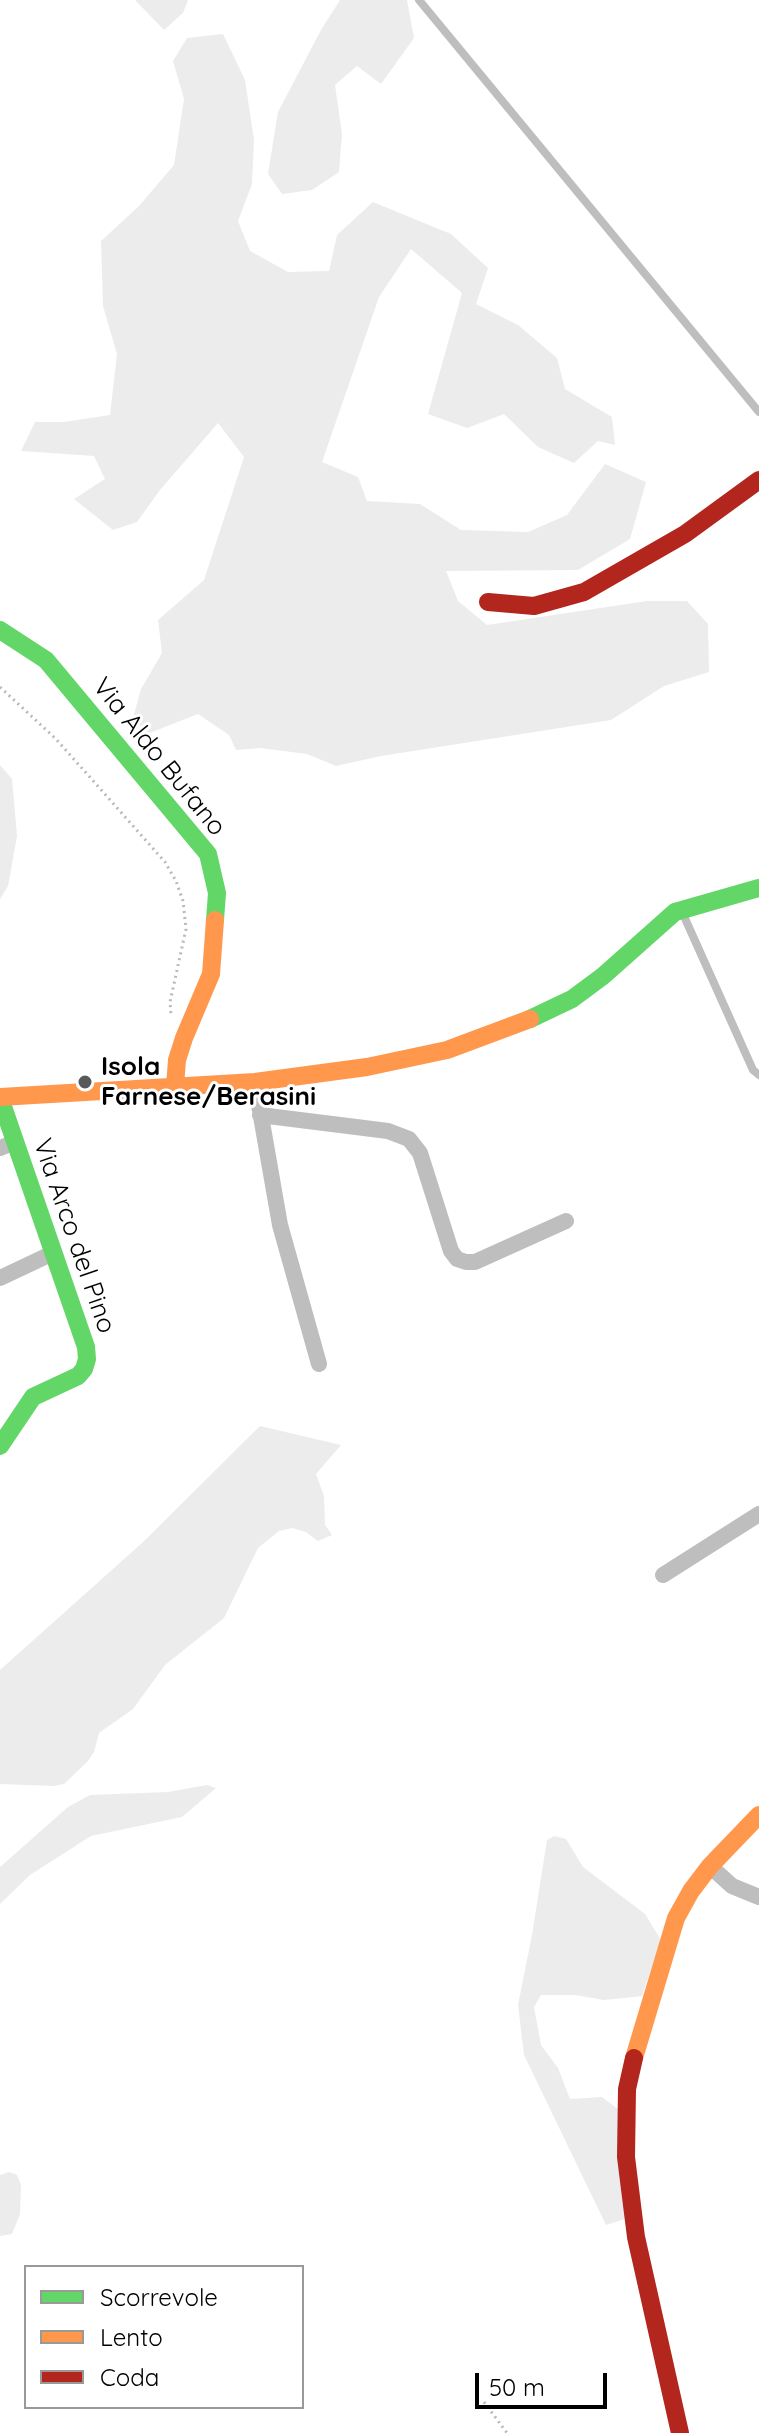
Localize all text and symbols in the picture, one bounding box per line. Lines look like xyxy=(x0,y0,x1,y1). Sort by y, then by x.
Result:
street label: Via Aldo Bufano xyxy=(86,672,232,842)
place label: Isola Farnese/Berasini xyxy=(101,1051,316,1112)
marker: Isola Farnese/Berasini xyxy=(76,1073,94,1091)
street label: Via Arco del Pino xyxy=(26,1135,122,1337)
legend xyxy=(24,2265,304,2409)
text: Scorrevole xyxy=(100,2282,218,2312)
text: Lento xyxy=(100,2322,163,2352)
scale bar xyxy=(479,2357,611,2407)
text: Coda xyxy=(100,2362,159,2392)
text: 50 m xyxy=(489,2372,545,2402)

